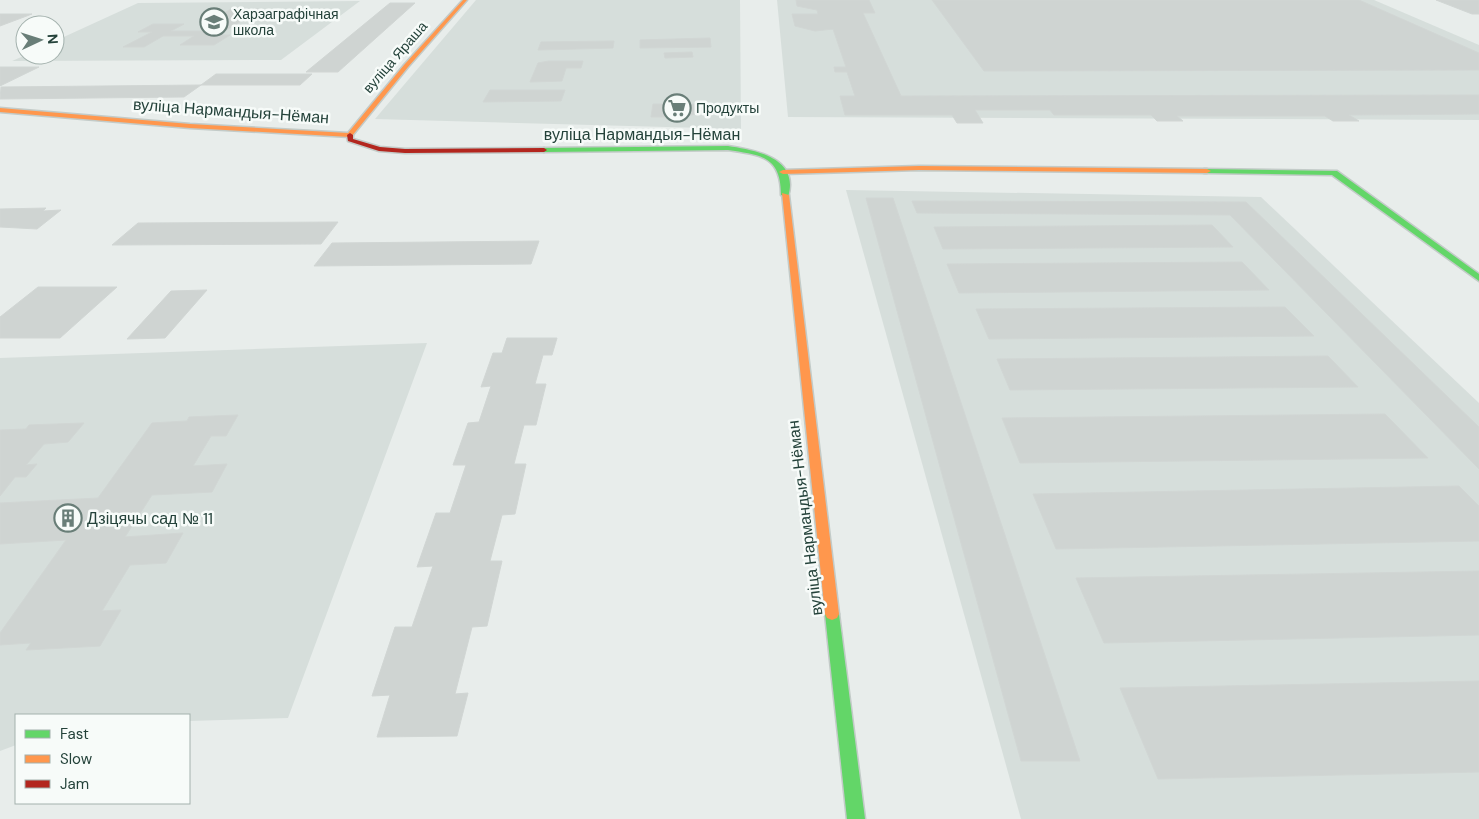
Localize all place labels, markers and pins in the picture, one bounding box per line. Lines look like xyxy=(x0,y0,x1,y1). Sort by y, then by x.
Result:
place label: Харэаграфічная школа xyxy=(233,5,339,39)
school or university icon: Харэаграфічная школа xyxy=(199,7,229,37)
supermarket icon: Продукты xyxy=(662,93,692,123)
place label: Продукты xyxy=(696,99,759,117)
building icon: Дзіцячы сад № 11 xyxy=(53,503,83,533)
place label: Дзіцячы сад № 11 xyxy=(87,508,213,529)

